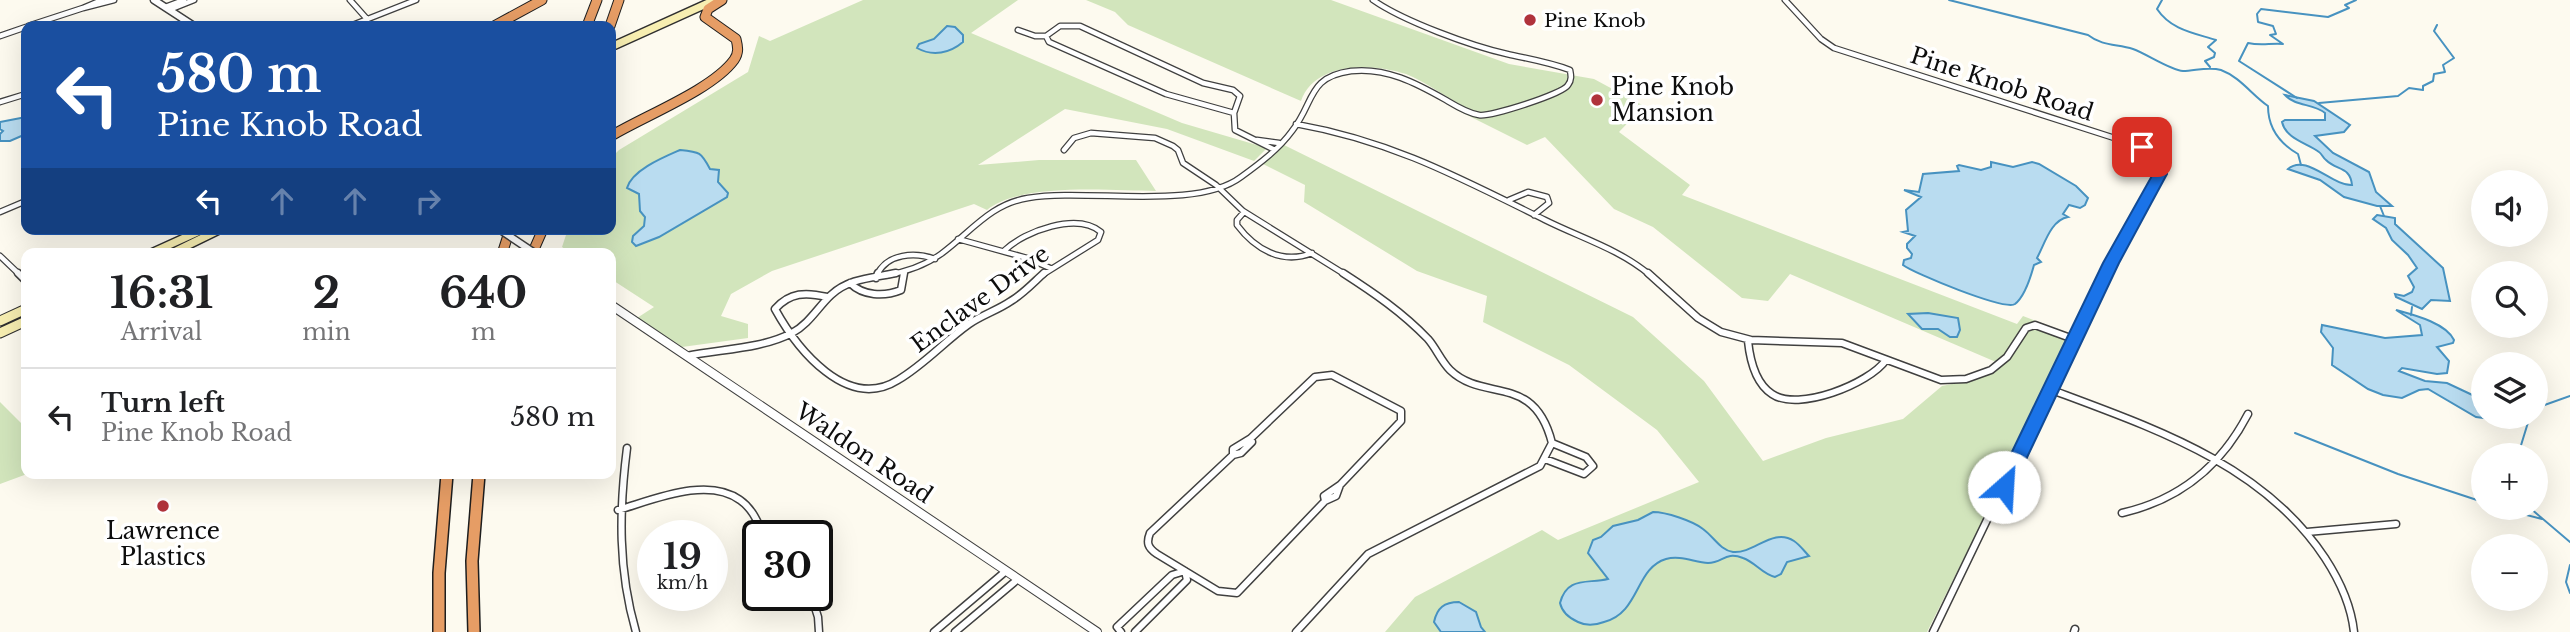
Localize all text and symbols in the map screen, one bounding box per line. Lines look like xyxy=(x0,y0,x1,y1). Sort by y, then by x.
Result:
place label: Pine Knob xyxy=(1544,9,1646,32)
marker: Pine Knob xyxy=(1522,12,1538,28)
street label: Pine Knob Road xyxy=(1907,41,2097,127)
text: 580 m xyxy=(157,44,322,105)
icon: left xyxy=(42,49,133,140)
place label: Pine Knob Mansion xyxy=(1611,73,1734,127)
marker: Pine Knob Mansion xyxy=(1589,92,1605,108)
text: Pine Knob Road xyxy=(157,105,423,145)
pin xyxy=(2112,117,2172,177)
icon: arrive xyxy=(2123,128,2161,166)
map controls xyxy=(2471,170,2548,611)
button: sound xyxy=(2471,170,2548,247)
icon: left xyxy=(190,182,228,220)
icon: ahead xyxy=(263,182,301,220)
icon: ahead xyxy=(336,182,374,220)
icon: right xyxy=(409,182,447,220)
street label: Enclave Drive xyxy=(906,240,1054,358)
button: search xyxy=(2471,261,2548,338)
text: 16:31 xyxy=(110,267,213,319)
text: 2 xyxy=(313,267,340,319)
text: 640 xyxy=(439,267,527,319)
text: Arrival xyxy=(121,318,202,346)
text: min xyxy=(302,318,351,346)
text: m xyxy=(471,318,496,346)
button: layers xyxy=(2471,352,2548,429)
text: Turn left xyxy=(101,387,225,419)
street label: Waldon Road xyxy=(789,396,938,509)
icon: left xyxy=(42,398,80,436)
text: 580 m xyxy=(511,401,595,433)
text: Pine Knob Road xyxy=(101,419,292,447)
button: + xyxy=(2471,443,2548,520)
position arrow xyxy=(1967,450,2041,524)
marker: Lawrence Plastics xyxy=(155,498,171,514)
place label: Lawrence Plastics xyxy=(106,517,220,571)
speed limit sign: 30 xyxy=(742,520,833,611)
button: − xyxy=(2471,534,2548,611)
text: 19 xyxy=(663,535,702,578)
text: km/h xyxy=(657,572,708,594)

